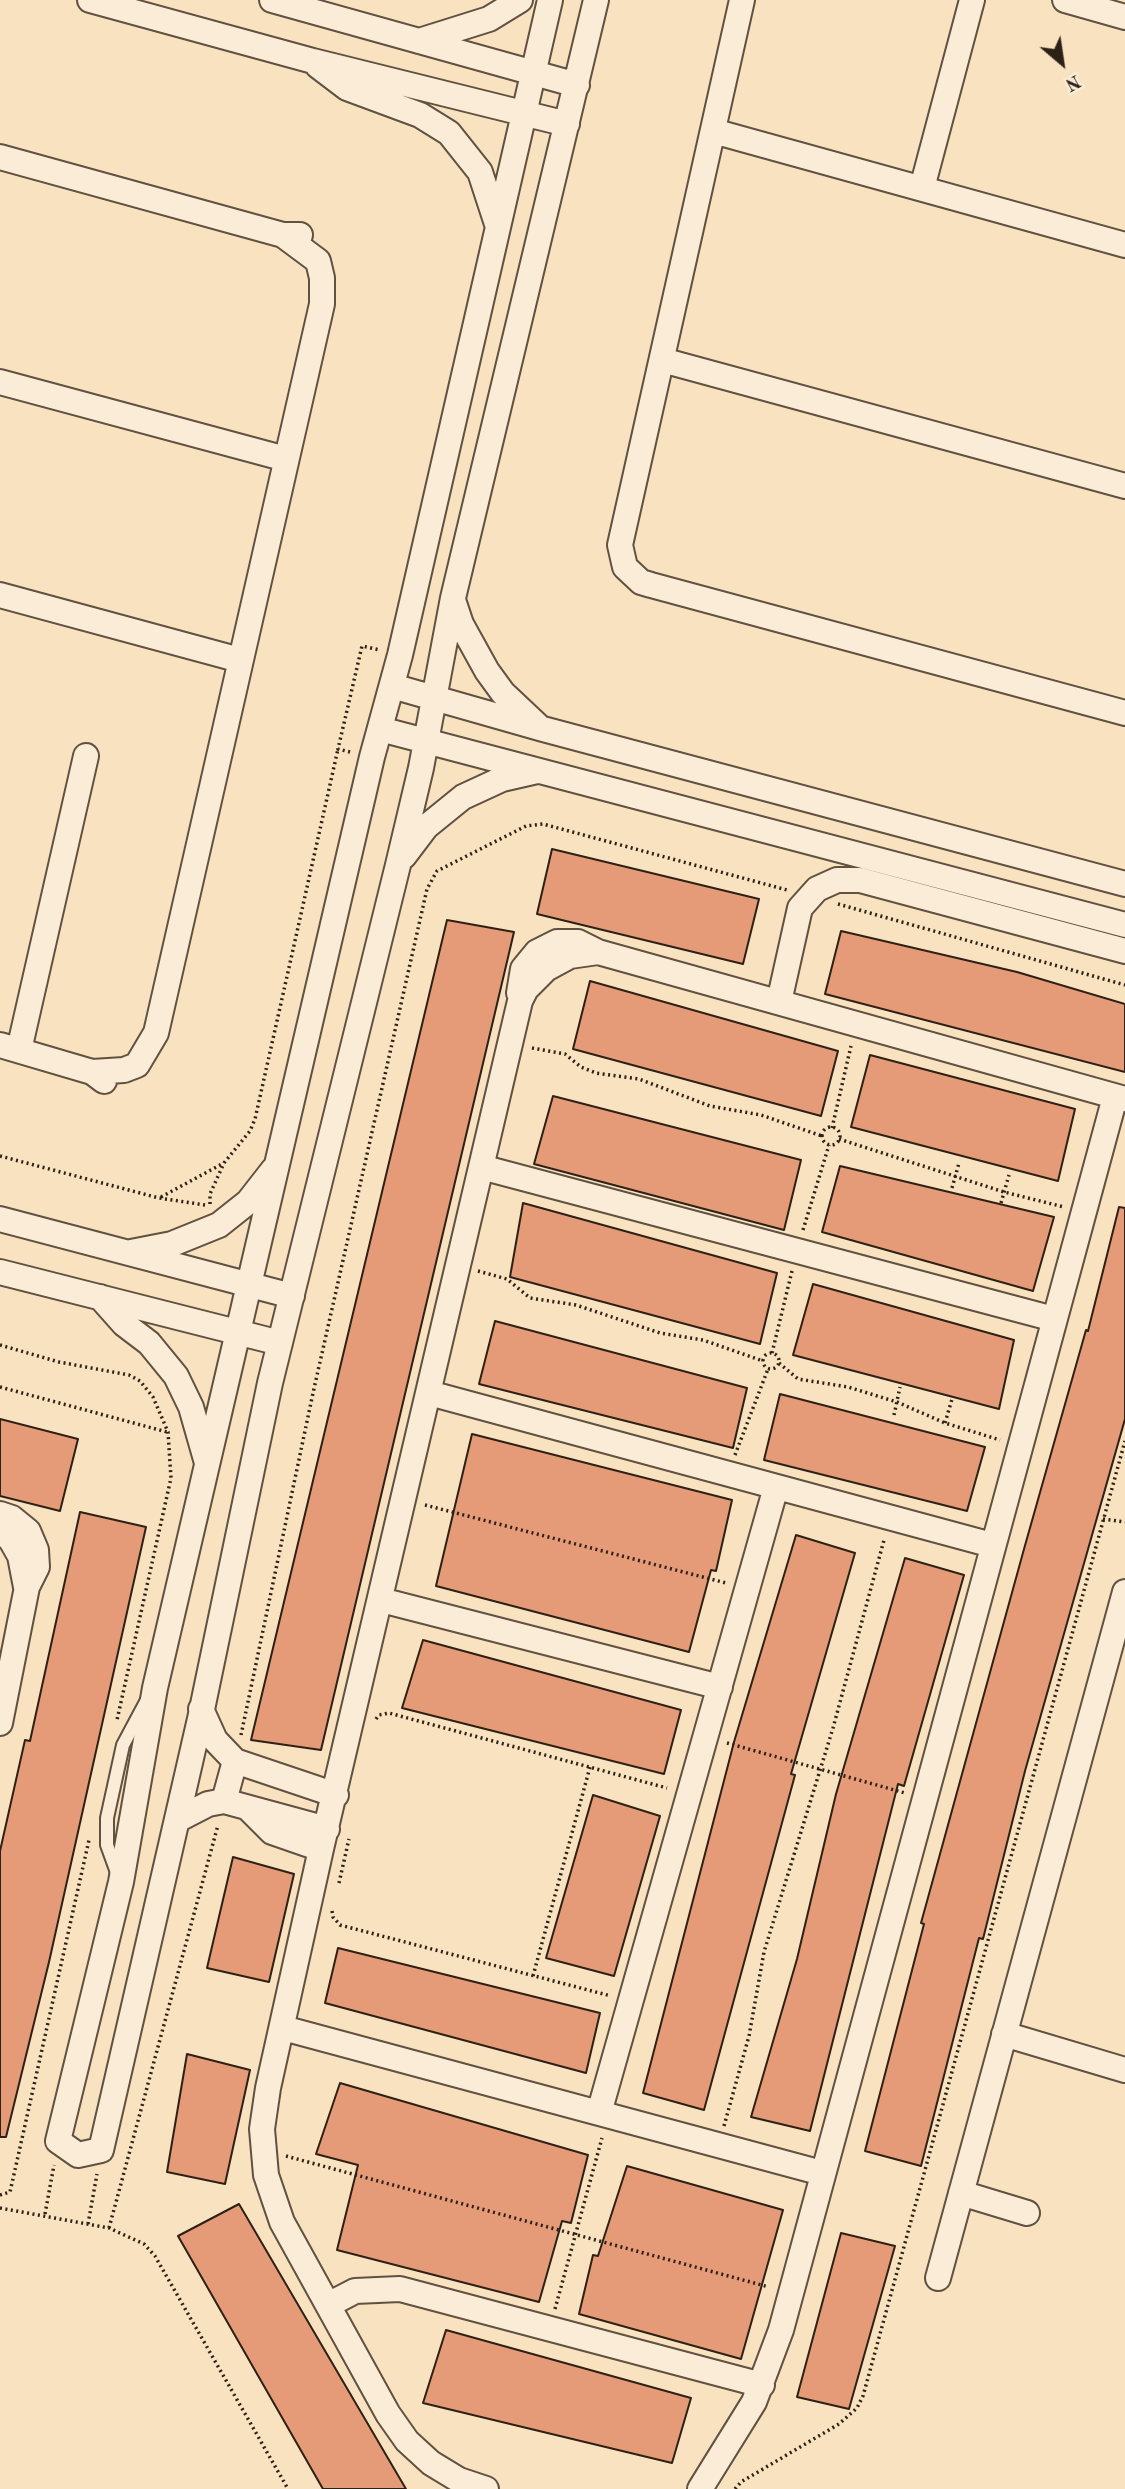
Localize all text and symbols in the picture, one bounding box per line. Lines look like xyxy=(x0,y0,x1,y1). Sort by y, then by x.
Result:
north arrow xyxy=(1027,28,1097,98)
text: N xyxy=(1061,70,1083,94)

